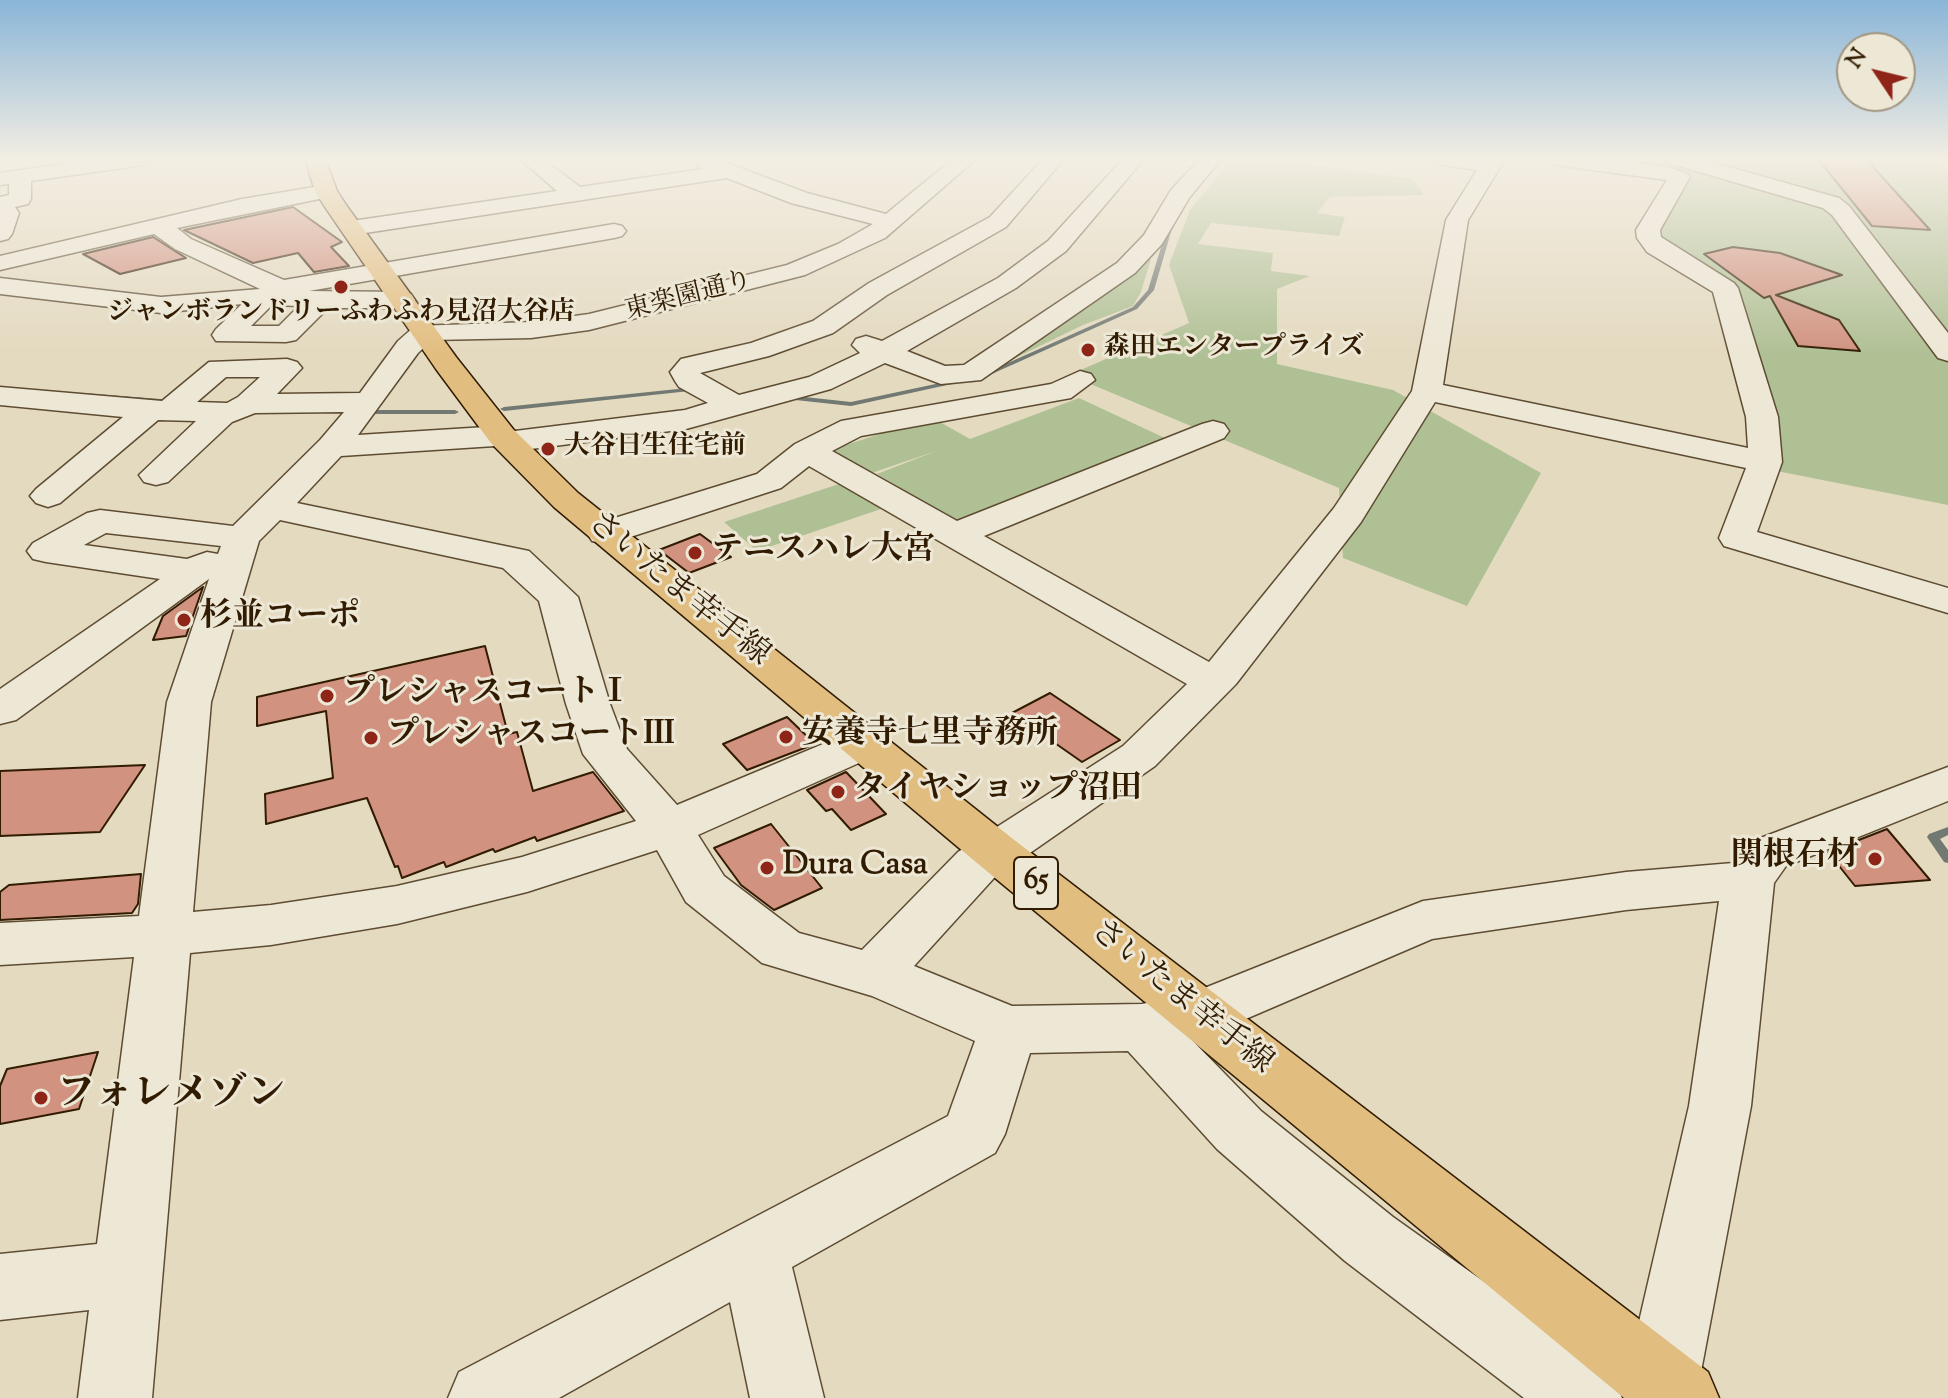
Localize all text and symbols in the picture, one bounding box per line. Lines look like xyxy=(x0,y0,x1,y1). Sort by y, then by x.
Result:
north arrow xyxy=(1836,32,1916,112)
text: N xyxy=(1840,43,1876,76)
street label: 東楽園通り xyxy=(622,267,756,329)
marker: ジャンボランドリーふわふわ見沼大谷店 xyxy=(332,278,350,296)
place label: ジャンボランドリーふわふわ見沼大谷店 xyxy=(107,299,575,331)
place label: 森田エンタープライズ xyxy=(1104,334,1364,366)
marker: 森田エンタープライズ xyxy=(1079,341,1097,359)
place label: 大谷日生住宅前 xyxy=(564,433,746,465)
marker: 大谷日生住宅前 xyxy=(539,440,557,458)
street label: さいたま幸手線 xyxy=(578,506,776,676)
place label: テニスハレ大宮 xyxy=(711,534,935,572)
marker: テニスハレ大宮 xyxy=(686,544,704,562)
place label: 杉並コーポ xyxy=(200,601,360,639)
marker: 杉並コーポ xyxy=(175,611,193,629)
place label: プレシャスコートⅠ xyxy=(343,677,631,715)
marker: プレシャスコートⅠ xyxy=(318,687,336,705)
place label: 安養寺七里寺務所 xyxy=(802,718,1058,756)
place label: プレシャスコートⅢ xyxy=(387,719,675,757)
marker: 安養寺七里寺務所 xyxy=(777,728,795,746)
marker: プレシャスコートⅢ xyxy=(362,729,380,747)
place label: タイヤショップ沼田 xyxy=(854,773,1142,811)
marker: タイヤショップ沼田 xyxy=(829,783,847,801)
place label: 関根石材 xyxy=(1731,840,1859,878)
place label: Dura Casa xyxy=(783,849,928,887)
marker: 関根石材 xyxy=(1866,850,1884,868)
road number: 65 xyxy=(1014,857,1058,909)
marker: Dura Casa xyxy=(758,859,776,877)
street label: さいたま幸手線 xyxy=(1081,914,1279,1084)
place label: フォレメゾン xyxy=(57,1075,285,1121)
marker: フォレメゾン xyxy=(32,1089,50,1107)

